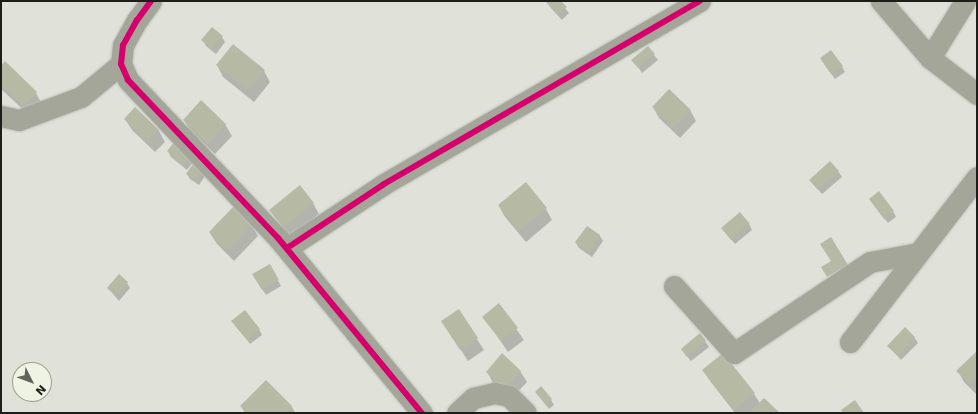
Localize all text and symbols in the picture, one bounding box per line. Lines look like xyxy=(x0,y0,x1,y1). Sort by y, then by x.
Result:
north arrow xyxy=(12,362,52,402)
text: N xyxy=(33,382,48,397)

